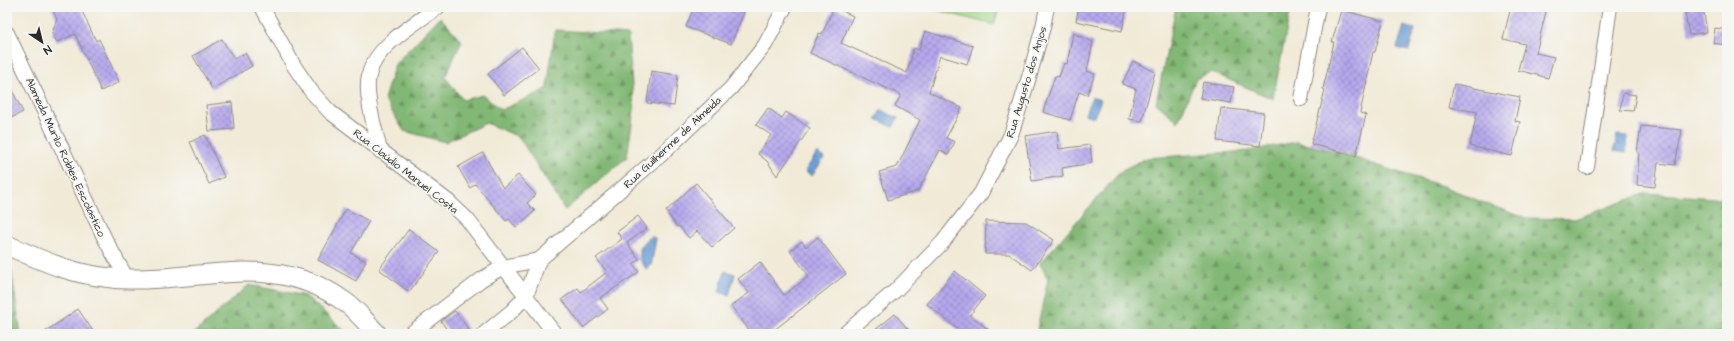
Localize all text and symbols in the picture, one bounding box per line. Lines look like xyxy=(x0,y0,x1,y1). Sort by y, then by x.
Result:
north arrow xyxy=(22,22,62,62)
street label: Rua Augusto dos Anjos xyxy=(1002,24,1052,140)
text: N xyxy=(40,42,55,58)
street label: Alameda Murilo Robles Escolastico xyxy=(22,75,110,240)
street label: Rua Guilherme de Almeida xyxy=(620,93,725,192)
street label: Rua Claúdio Manuel Costa xyxy=(350,126,462,217)

